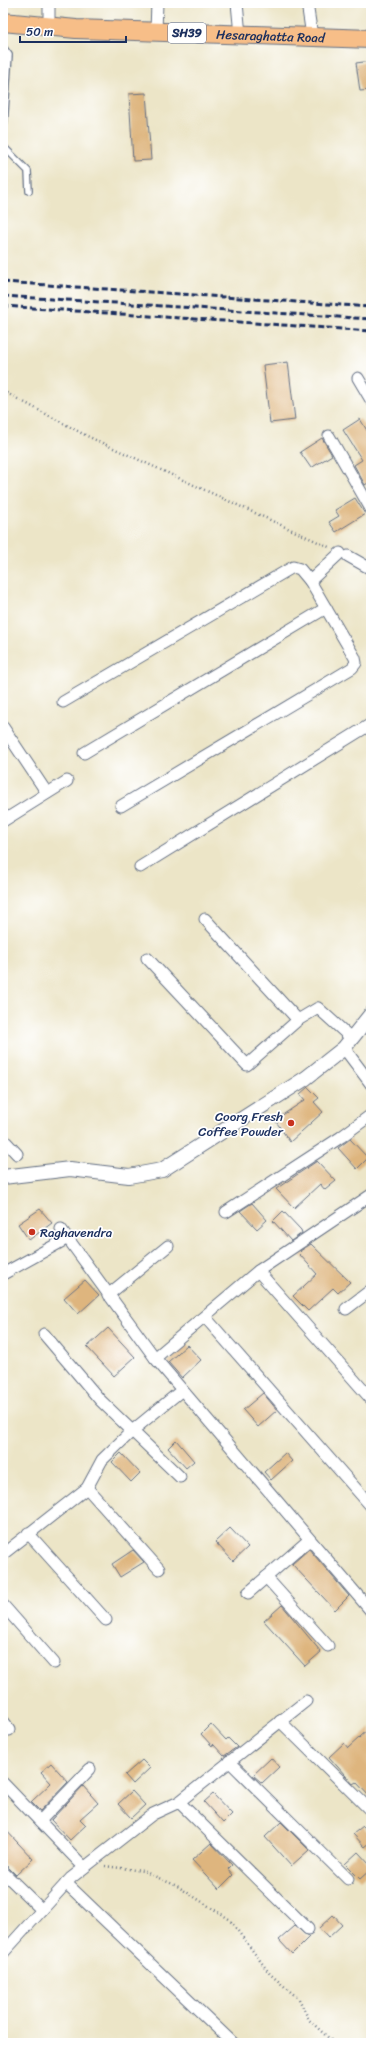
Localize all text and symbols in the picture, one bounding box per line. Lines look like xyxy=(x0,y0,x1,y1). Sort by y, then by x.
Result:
scale bar xyxy=(20,18,126,44)
text: 50 m xyxy=(26,21,53,43)
street label: Hesaraghatta Road xyxy=(216,22,326,49)
road number: SH39 xyxy=(168,23,206,43)
place label: Coorg Fresh Coffee Powder xyxy=(198,1105,284,1143)
marker: Coorg Fresh Coffee Powder xyxy=(286,1118,296,1128)
place label: Raghavendra xyxy=(40,1221,113,1244)
marker: Raghavendra xyxy=(27,1227,37,1237)

